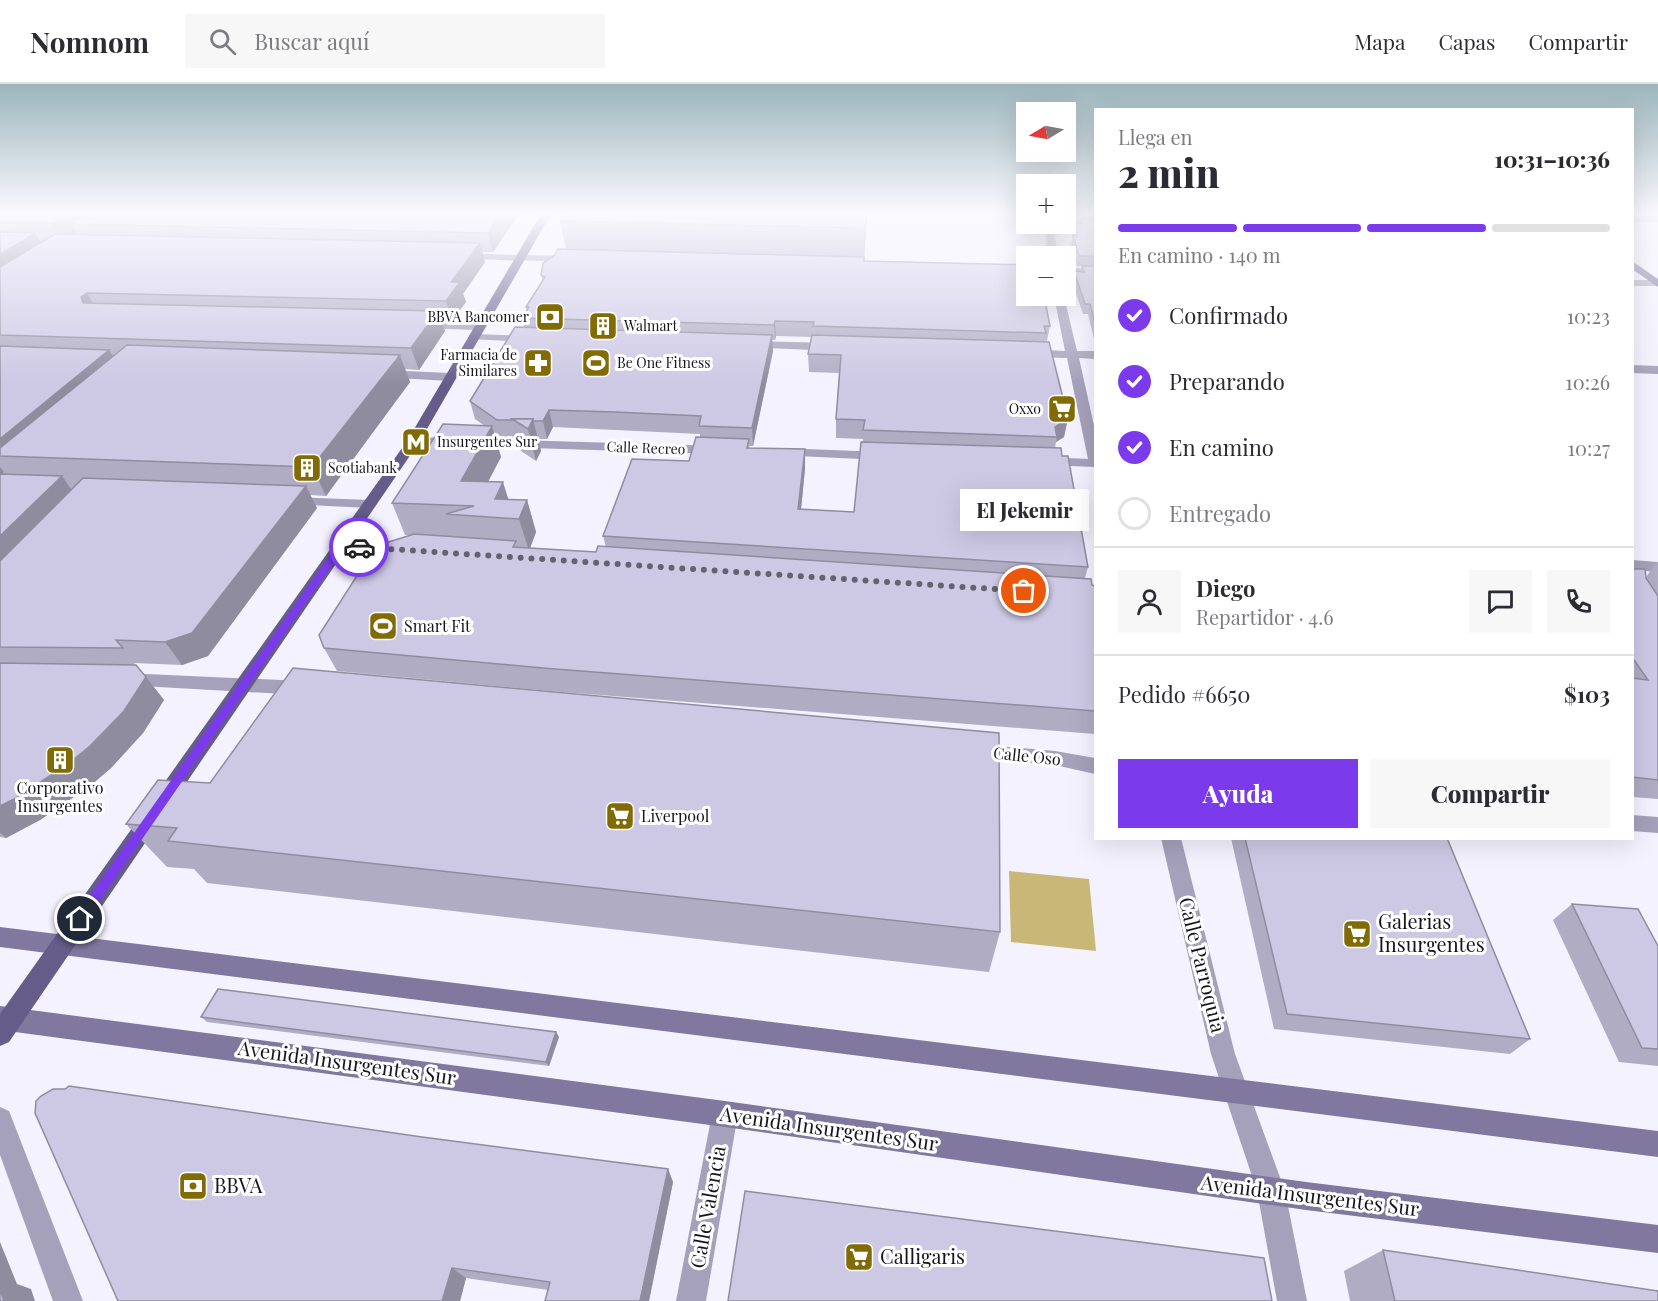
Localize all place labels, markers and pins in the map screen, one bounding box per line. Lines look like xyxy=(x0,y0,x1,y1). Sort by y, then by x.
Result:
bank icon: BBVA Bancomer xyxy=(534,301,566,333)
place label: BBVA Bancomer xyxy=(427,307,530,326)
building icon: Walmart xyxy=(587,310,619,342)
place label: Walmart xyxy=(623,316,679,335)
place label: Farmacia de Similares xyxy=(440,345,517,380)
pharmacy icon: Farmacia de Similares xyxy=(522,347,554,379)
sports icon: Be One Fitness xyxy=(580,347,612,379)
place label: Be One Fitness xyxy=(617,353,711,372)
supermarket icon: Oxxo xyxy=(1046,393,1078,425)
place label: Oxxo xyxy=(1009,399,1041,418)
metro station icon: Insurgentes Sur xyxy=(400,426,432,458)
place label: Insurgentes Sur xyxy=(437,432,538,451)
building icon: Scotiabank xyxy=(291,452,323,484)
place label: Scotiabank xyxy=(328,458,397,477)
callout: El Jekemir xyxy=(960,489,1088,531)
pin xyxy=(998,565,1049,616)
sports icon: Smart Fit xyxy=(367,610,399,642)
place label: Smart Fit xyxy=(404,615,471,636)
building icon: Corporativo Insurgentes xyxy=(44,744,76,776)
place label: Corporativo Insurgentes xyxy=(17,777,104,816)
supermarket icon: Liverpool xyxy=(604,800,636,832)
place label: Liverpool xyxy=(641,805,710,826)
pin xyxy=(54,893,105,944)
place label: Galerias Insurgentes xyxy=(1378,907,1485,957)
supermarket icon: Galerias Insurgentes xyxy=(1341,918,1373,950)
bank icon: BBVA xyxy=(177,1170,209,1202)
place label: BBVA xyxy=(214,1171,263,1198)
supermarket icon: Calligaris xyxy=(843,1241,875,1273)
place label: Calligaris xyxy=(880,1242,965,1269)

